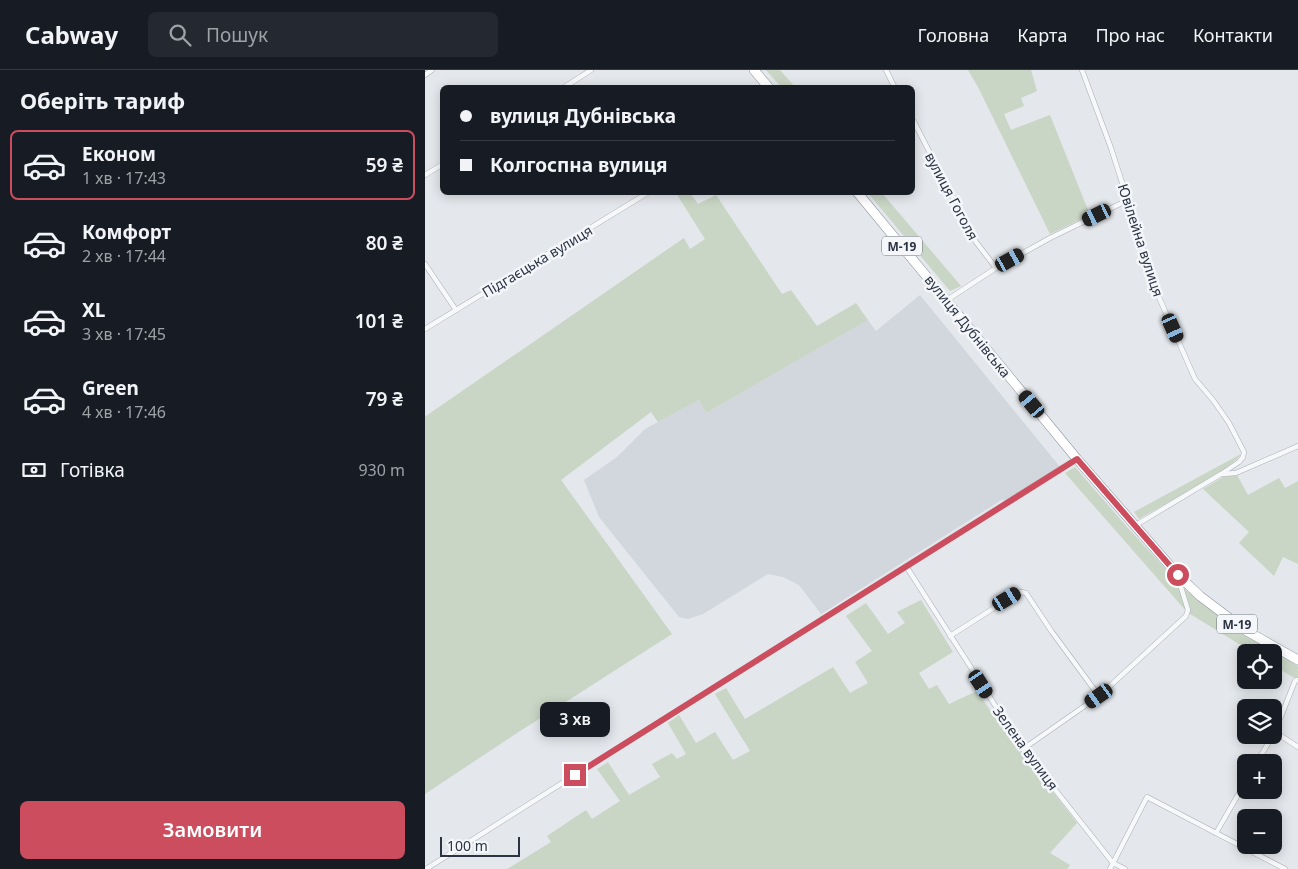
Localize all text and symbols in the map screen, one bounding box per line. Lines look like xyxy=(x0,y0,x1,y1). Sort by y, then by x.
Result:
search box xyxy=(148,12,498,57)
text: Cabway xyxy=(25,18,118,51)
icon: search xyxy=(166,21,194,49)
text: Пошук xyxy=(206,22,268,48)
text: Головна xyxy=(918,23,989,47)
text: Карта xyxy=(1017,23,1067,47)
text: Про нас xyxy=(1095,23,1165,47)
text: Контакти xyxy=(1193,23,1273,47)
text: Оберіть тариф xyxy=(20,85,185,115)
text: вулиця Дубнівська xyxy=(490,103,676,129)
text: Економ xyxy=(82,141,156,167)
icon: car xyxy=(22,143,67,188)
street label: вулиця Гоголя xyxy=(921,149,983,243)
text: 59 ₴ xyxy=(366,152,403,178)
text: Колгоспна вулиця xyxy=(490,152,668,178)
text: 1 хв · 17:43 xyxy=(82,167,166,189)
street label: Ювілейна вулиця xyxy=(1114,181,1168,299)
car xyxy=(1080,202,1113,228)
text: Комфорт xyxy=(82,219,171,245)
street label: Підгаєцька вулиця xyxy=(478,220,596,302)
icon: car xyxy=(22,221,67,266)
text: 80 ₴ xyxy=(366,230,403,256)
road number: М-19 xyxy=(882,237,922,256)
text: 2 хв · 17:44 xyxy=(82,245,166,267)
car xyxy=(993,246,1026,274)
street label: вулиця Дубнівська xyxy=(921,271,1015,381)
text: XL xyxy=(82,297,105,323)
icon: car xyxy=(22,299,67,344)
text: 101 ₴ xyxy=(355,308,403,334)
car xyxy=(1160,311,1185,345)
text: 3 хв · 17:45 xyxy=(82,323,166,345)
text: Green xyxy=(82,375,139,401)
icon: car xyxy=(22,377,67,422)
text: 79 ₴ xyxy=(366,386,403,412)
car xyxy=(1016,388,1047,420)
text: 4 хв · 17:46 xyxy=(82,401,166,423)
icon: cash xyxy=(20,456,48,484)
text: Готівка xyxy=(60,457,125,483)
text: 930 m xyxy=(358,459,405,481)
route start xyxy=(1167,564,1189,586)
car xyxy=(990,585,1023,613)
road number: М-19 xyxy=(1217,614,1257,634)
map controls xyxy=(1237,644,1282,854)
button: locate xyxy=(1237,644,1282,689)
car xyxy=(966,667,995,701)
car xyxy=(1082,681,1115,711)
button: layers xyxy=(1237,699,1282,744)
callout: 3 хв xyxy=(540,702,610,738)
street label: Зелена вулиця xyxy=(989,702,1063,794)
text: 3 хв xyxy=(559,708,591,730)
button: + xyxy=(1237,754,1282,799)
route end xyxy=(564,764,586,786)
button: Замовити xyxy=(20,801,405,859)
button: − xyxy=(1237,809,1282,854)
scale bar xyxy=(440,834,520,857)
text: 100 m xyxy=(447,836,488,855)

